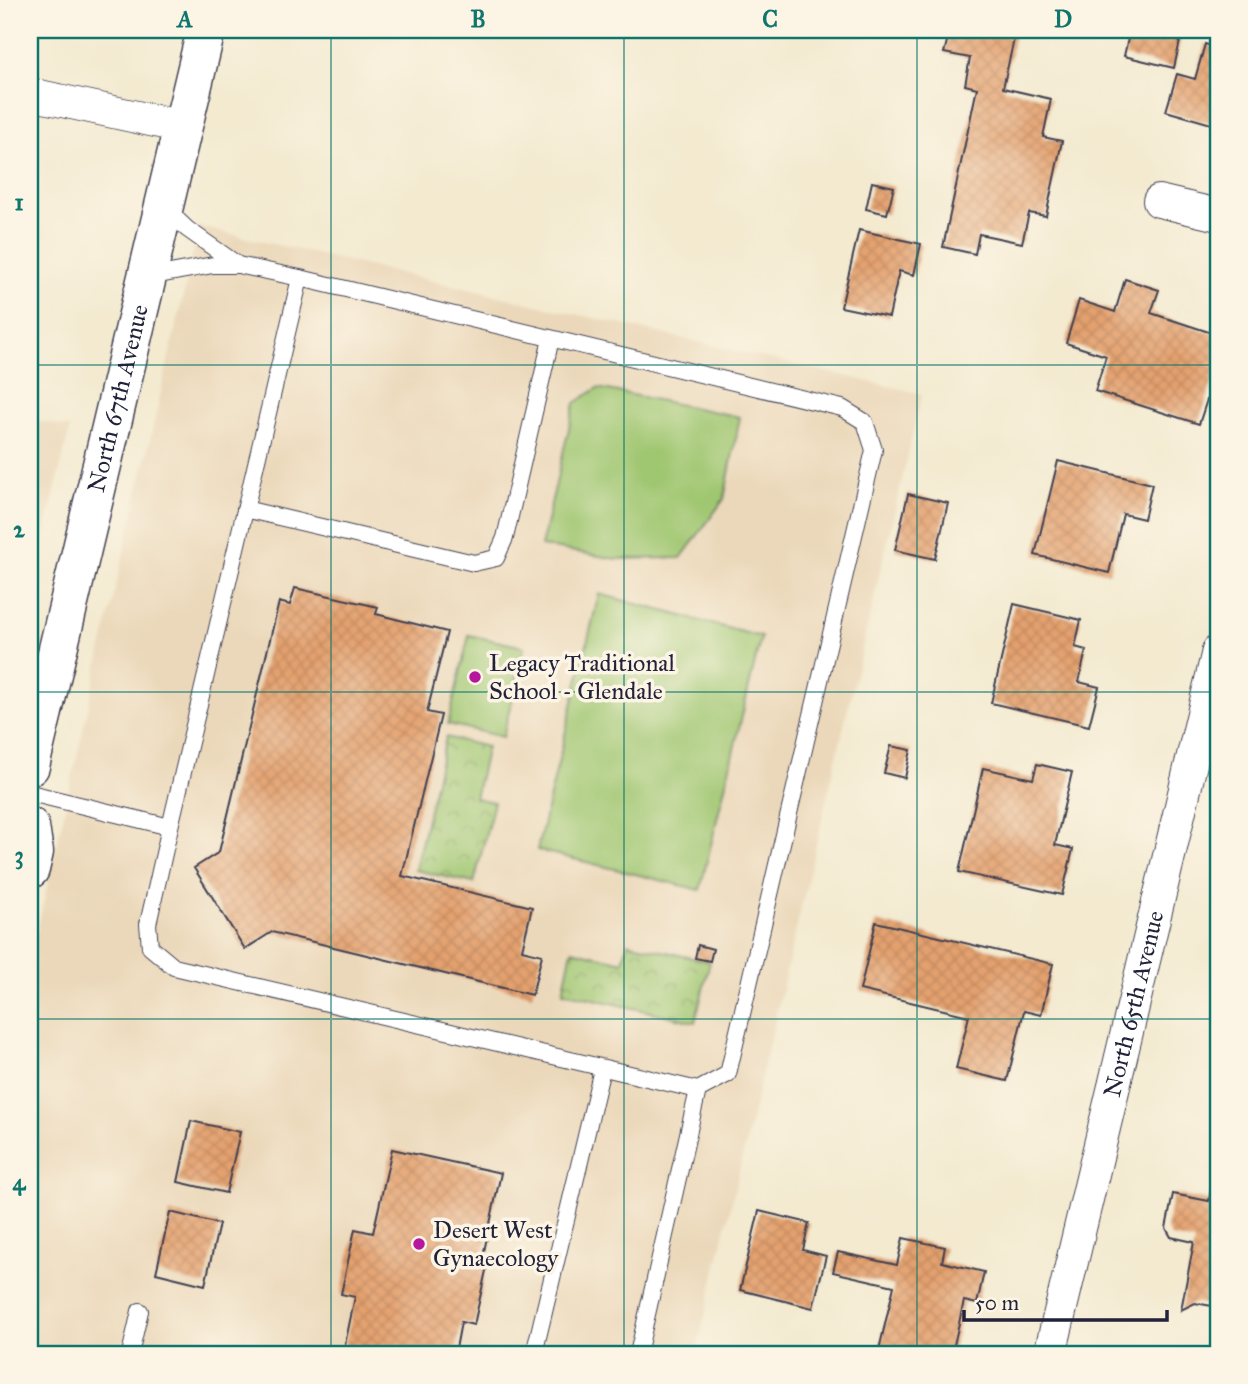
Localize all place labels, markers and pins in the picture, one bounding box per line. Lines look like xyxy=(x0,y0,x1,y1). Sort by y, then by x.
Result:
place label: Legacy Traditional School - Glendale xyxy=(489,648,675,706)
marker: Legacy Traditional School - Glendale xyxy=(467,669,483,685)
place label: Desert West Gynaecology xyxy=(433,1215,559,1273)
marker: Desert West Gynaecology xyxy=(411,1236,427,1252)

